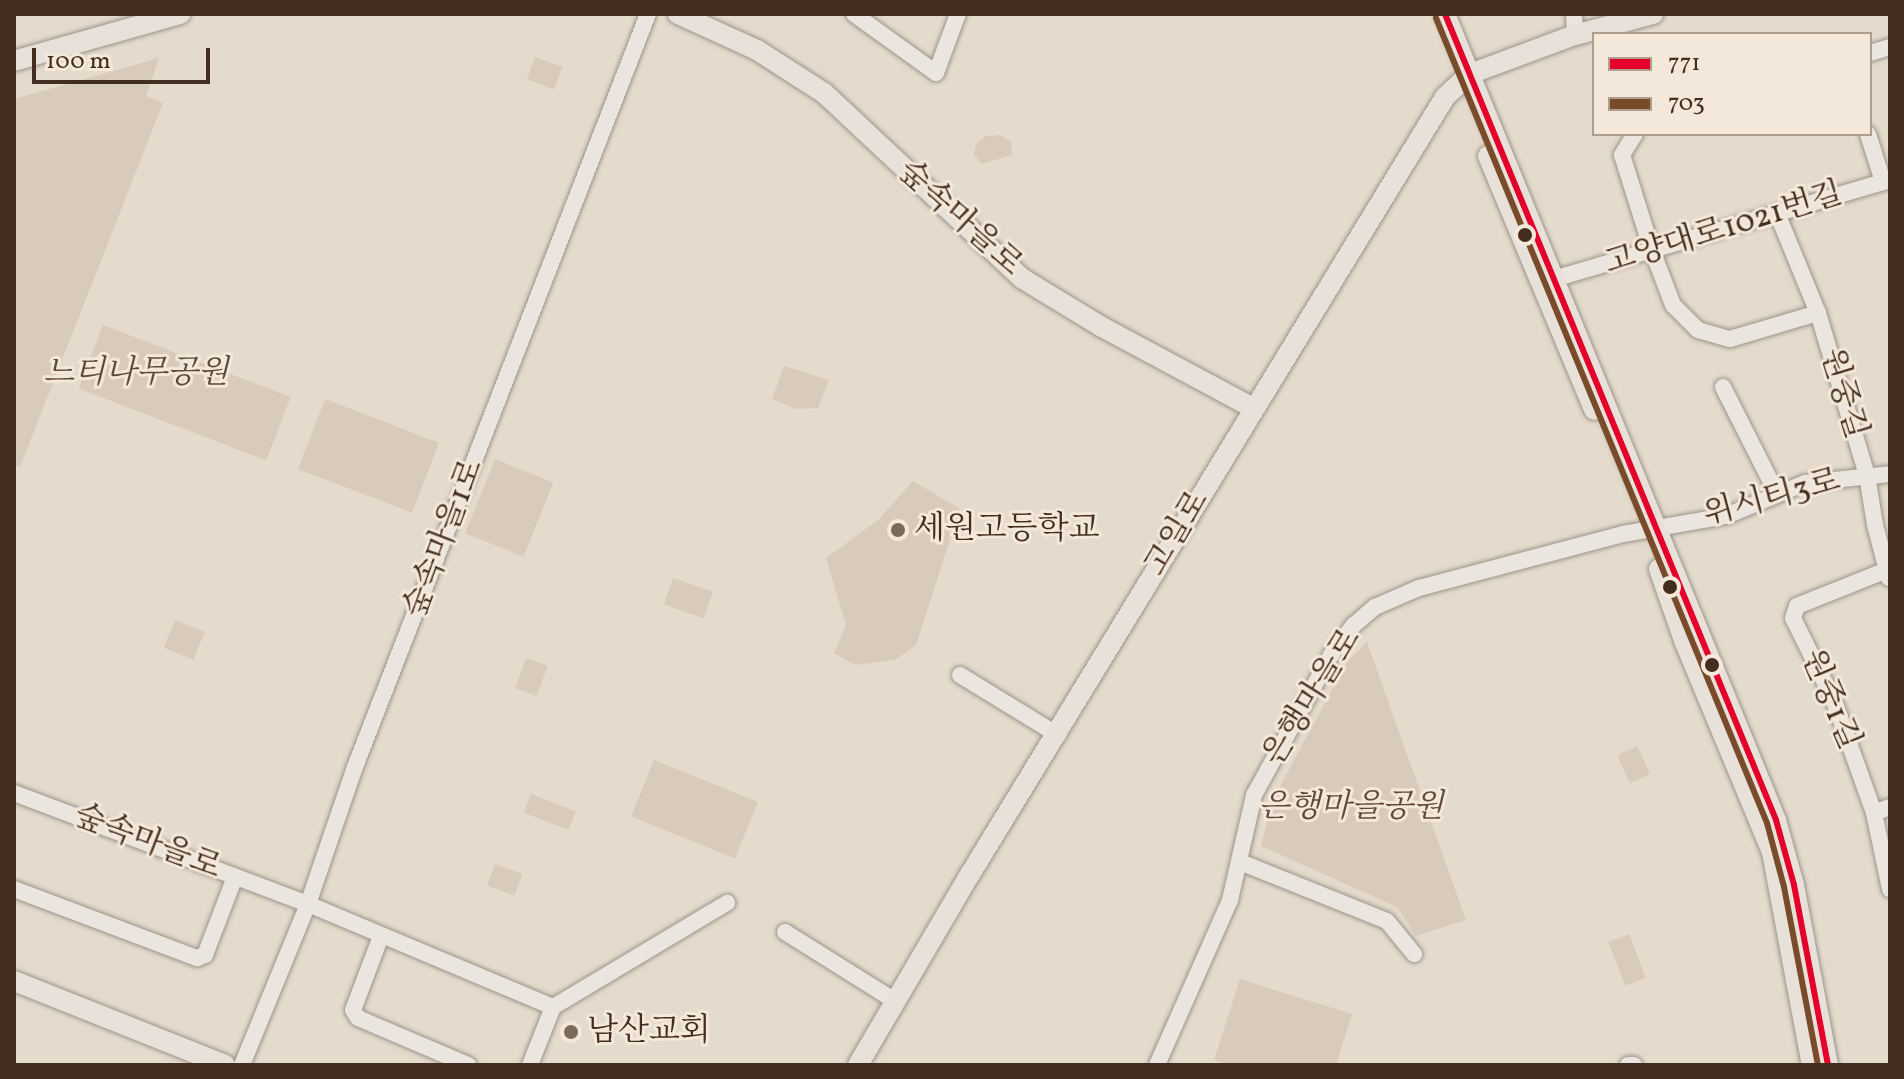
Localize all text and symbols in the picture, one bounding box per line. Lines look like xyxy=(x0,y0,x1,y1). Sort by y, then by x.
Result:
scale bar xyxy=(36,32,214,82)
legend xyxy=(1592,32,1872,136)
text: 100 m xyxy=(46,45,111,79)
text: 771 xyxy=(1668,47,1701,81)
text: 703 xyxy=(1668,87,1705,121)
street label: 숲속마을로 xyxy=(889,153,1029,285)
street label: 고양대로1021번길 xyxy=(1600,176,1848,284)
unlabelled marker xyxy=(1517,227,1533,243)
street label: 원중길 xyxy=(1810,344,1874,444)
park label: 느티나무공원 xyxy=(43,355,229,393)
street label: 숲속마을1로 xyxy=(397,454,493,624)
street label: 위시티3로 xyxy=(1699,462,1845,536)
street label: 고일로 xyxy=(1138,484,1218,584)
place label: 세원고등학교 xyxy=(914,511,1099,549)
marker: 세원고등학교 xyxy=(889,521,907,539)
unlabelled marker xyxy=(1662,579,1678,595)
street label: 은행마을로 xyxy=(1256,622,1370,774)
street label: 원중1길 xyxy=(1791,644,1867,756)
unlabelled marker xyxy=(1704,657,1720,673)
park label: 은행마을공원 xyxy=(1258,789,1444,827)
street label: 숲속마을로 xyxy=(68,797,226,889)
place label: 남산교회 xyxy=(587,1013,711,1051)
marker: 남산교회 xyxy=(562,1023,580,1041)

